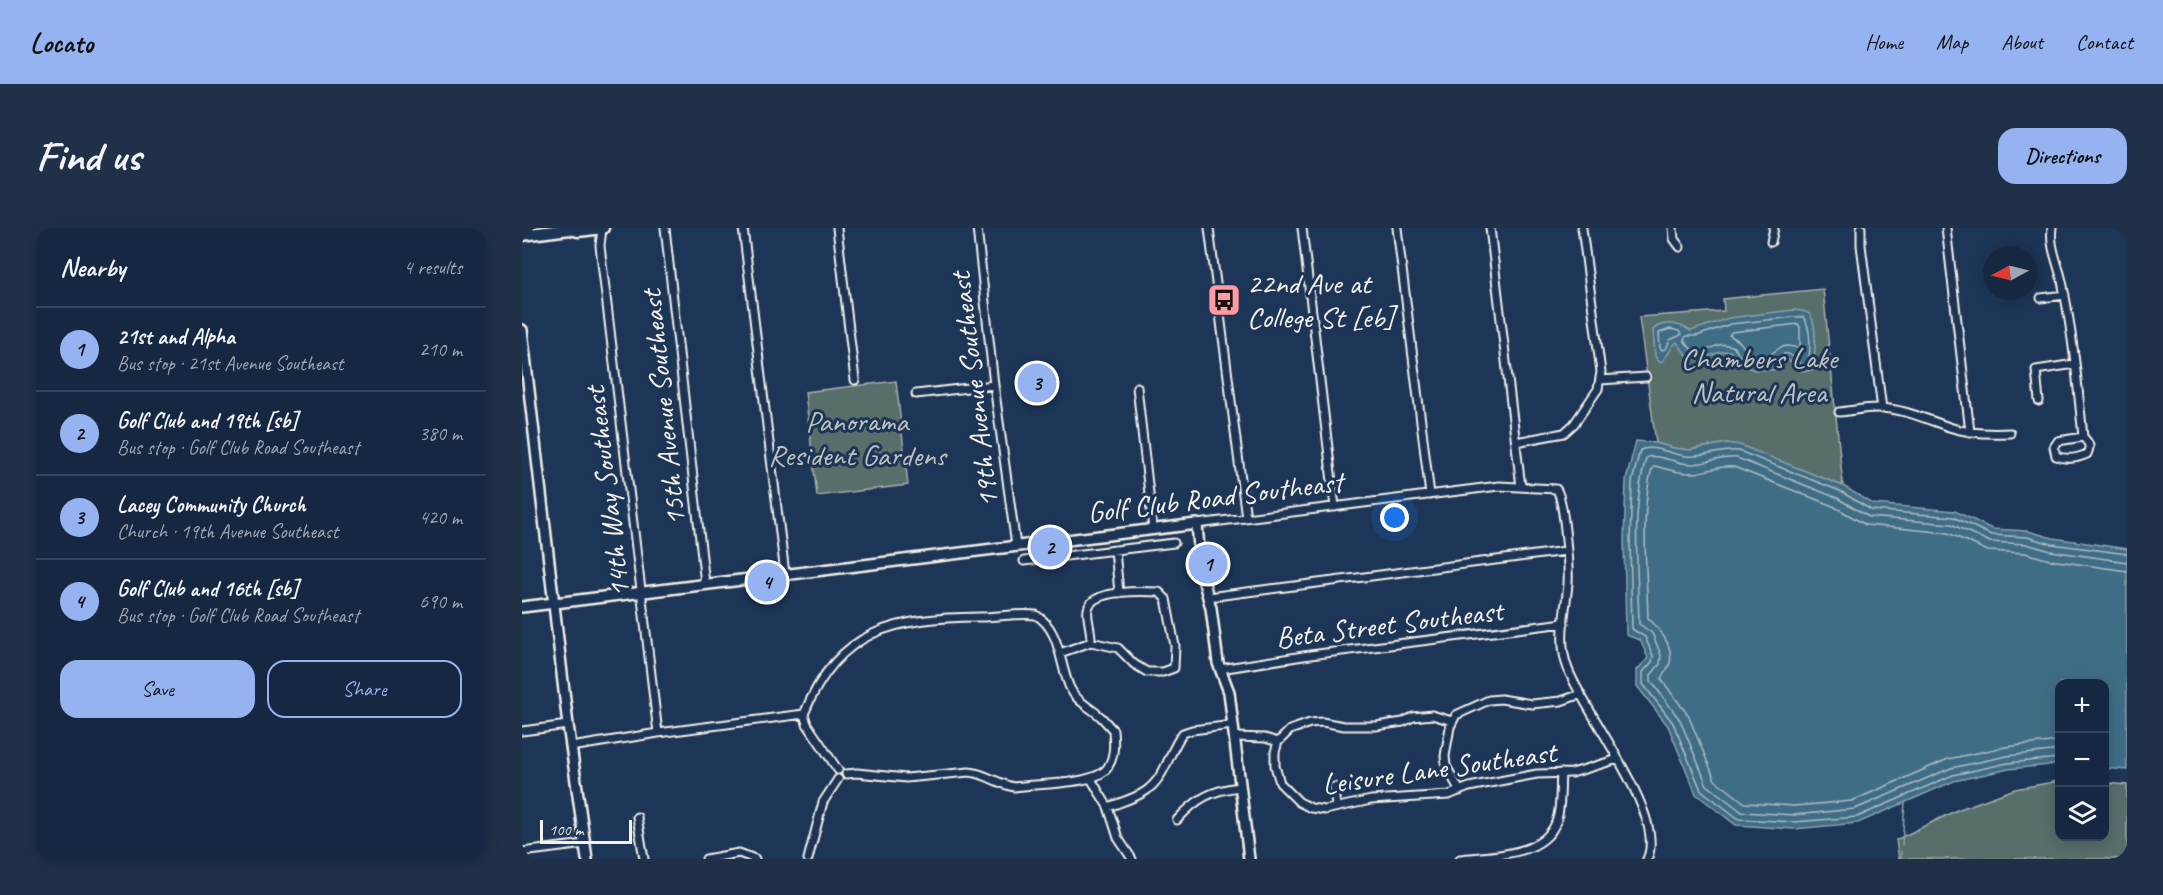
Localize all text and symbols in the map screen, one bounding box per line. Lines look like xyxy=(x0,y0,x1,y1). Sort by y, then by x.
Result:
text: Locato xyxy=(30,25,93,60)
text: Home xyxy=(1865,29,1903,55)
text: Map xyxy=(1936,29,1968,55)
text: About xyxy=(2001,29,2043,55)
text: Contact xyxy=(2076,29,2133,55)
button: Directions xyxy=(1998,128,2127,184)
text: Find us xyxy=(36,130,141,183)
north arrow xyxy=(1983,246,2037,300)
text: Nearby xyxy=(60,251,125,284)
text: 4 results xyxy=(403,255,462,280)
place label: 22nd Ave at College St [eb] xyxy=(1247,264,1399,336)
street label: 19th Avenue Southeast xyxy=(940,267,1007,510)
bus stop icon: 22nd Ave at College St [eb] xyxy=(1206,282,1242,318)
street label: 15th Avenue Southeast xyxy=(631,285,694,528)
text: 21st and Alpha xyxy=(117,323,235,351)
text: 1 xyxy=(75,337,84,362)
text: 210 m xyxy=(419,337,462,362)
park label: Chambers Lake Natural Area xyxy=(1681,339,1839,411)
text: Bus stop · 21st Avenue Southeast xyxy=(117,351,343,376)
pin: 3 xyxy=(1018,360,1056,406)
street label: 14th Way Southeast xyxy=(575,382,639,599)
park label: Panorama Resident Gardens xyxy=(768,402,948,474)
text: Golf Club and 19th [sb] xyxy=(117,407,297,435)
text: 2 xyxy=(75,421,84,446)
text: 380 m xyxy=(419,421,462,446)
text: Bus stop · Golf Club Road Southeast xyxy=(117,435,359,460)
street label: Golf Club Road Southeast xyxy=(1085,462,1349,531)
text: Lacey Community Church xyxy=(117,491,306,519)
your location xyxy=(1380,503,1409,532)
text: 3 xyxy=(75,505,84,530)
text: 420 m xyxy=(419,505,462,530)
text: Church · 19th Avenue Southeast xyxy=(117,519,338,544)
pin: 2 xyxy=(1030,524,1070,570)
pin: 1 xyxy=(1188,542,1228,586)
pin: 4 xyxy=(748,560,786,604)
text: Golf Club and 16th [sb] xyxy=(117,575,298,603)
text: 4 xyxy=(75,589,84,614)
text: 690 m xyxy=(419,589,462,614)
street label: Beta Street Southeast xyxy=(1273,591,1508,657)
text: Bus stop · Golf Club Road Southeast xyxy=(117,603,359,628)
button: Save xyxy=(60,660,255,718)
button: Share xyxy=(267,660,462,718)
map controls xyxy=(2055,679,2109,841)
button: + xyxy=(2055,679,2109,733)
street label: Leisure Lane Southeast xyxy=(1320,732,1561,803)
button: − xyxy=(2055,733,2109,787)
button: layers xyxy=(2055,787,2109,841)
scale bar xyxy=(540,817,632,844)
text: 100 m xyxy=(549,820,583,840)

